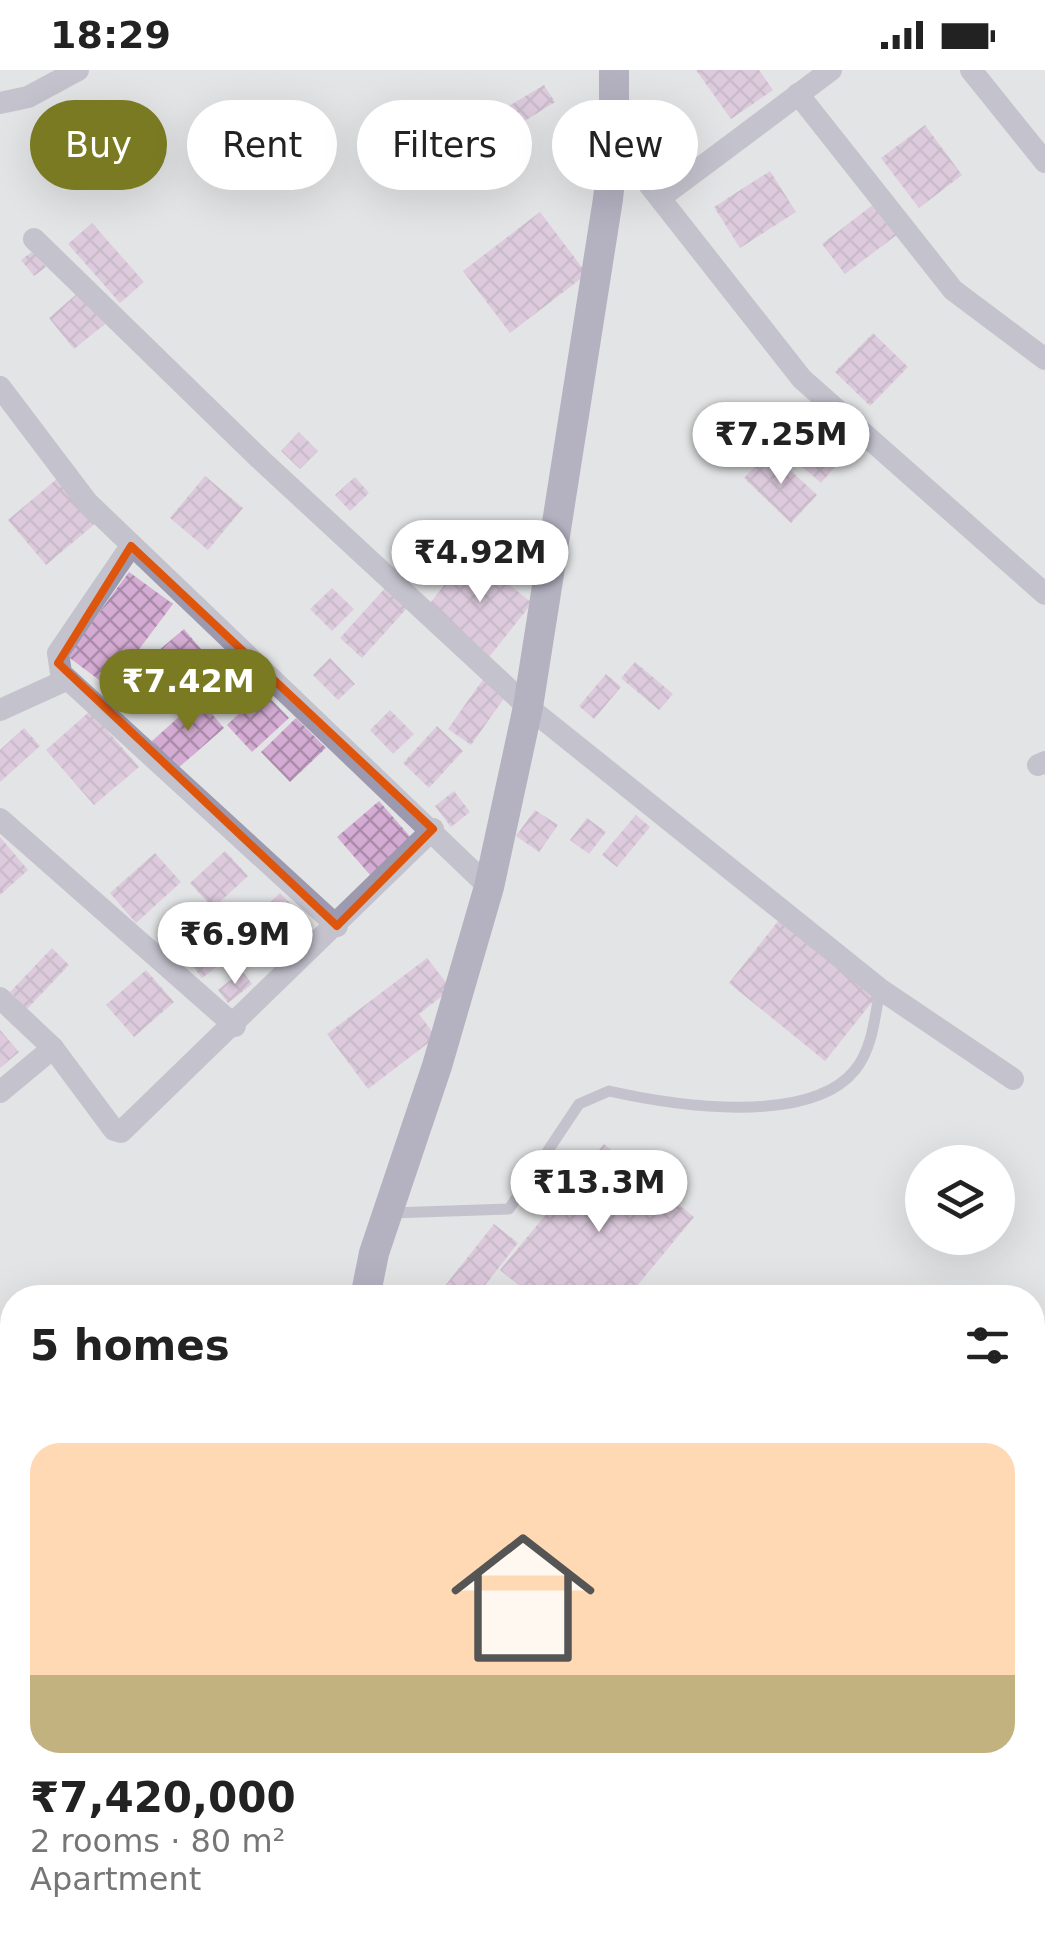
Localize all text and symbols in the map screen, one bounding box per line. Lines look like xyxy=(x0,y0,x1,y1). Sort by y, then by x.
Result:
text: 18:29 xyxy=(50,13,171,57)
chip: Buy xyxy=(30,100,167,190)
chip: Rent xyxy=(187,100,337,190)
chip: Filters xyxy=(357,100,532,190)
chip: New xyxy=(552,100,698,190)
pin: ₹7.25M xyxy=(700,402,862,487)
text: ₹7.25M xyxy=(714,415,848,453)
pin: ₹4.92M xyxy=(399,520,561,605)
text: ₹4.92M xyxy=(413,533,547,571)
pin: ₹7.42M xyxy=(107,649,269,734)
text: ₹7.42M xyxy=(121,662,255,700)
pin: ₹6.9M xyxy=(165,902,305,987)
text: ₹6.9M xyxy=(180,915,290,953)
map controls xyxy=(905,1145,1015,1255)
button: layers xyxy=(905,1145,1015,1255)
pin: ₹13.3M xyxy=(518,1150,680,1235)
text: ₹13.3M xyxy=(532,1163,666,1201)
icon: filters xyxy=(960,1318,1015,1373)
text: 5 homes xyxy=(30,1321,230,1370)
icon: home xyxy=(433,1508,613,1688)
text: ₹7,420,000 xyxy=(30,1773,296,1822)
text: 2 rooms · 80 m² xyxy=(30,1822,285,1860)
text: Apartment xyxy=(30,1860,201,1898)

